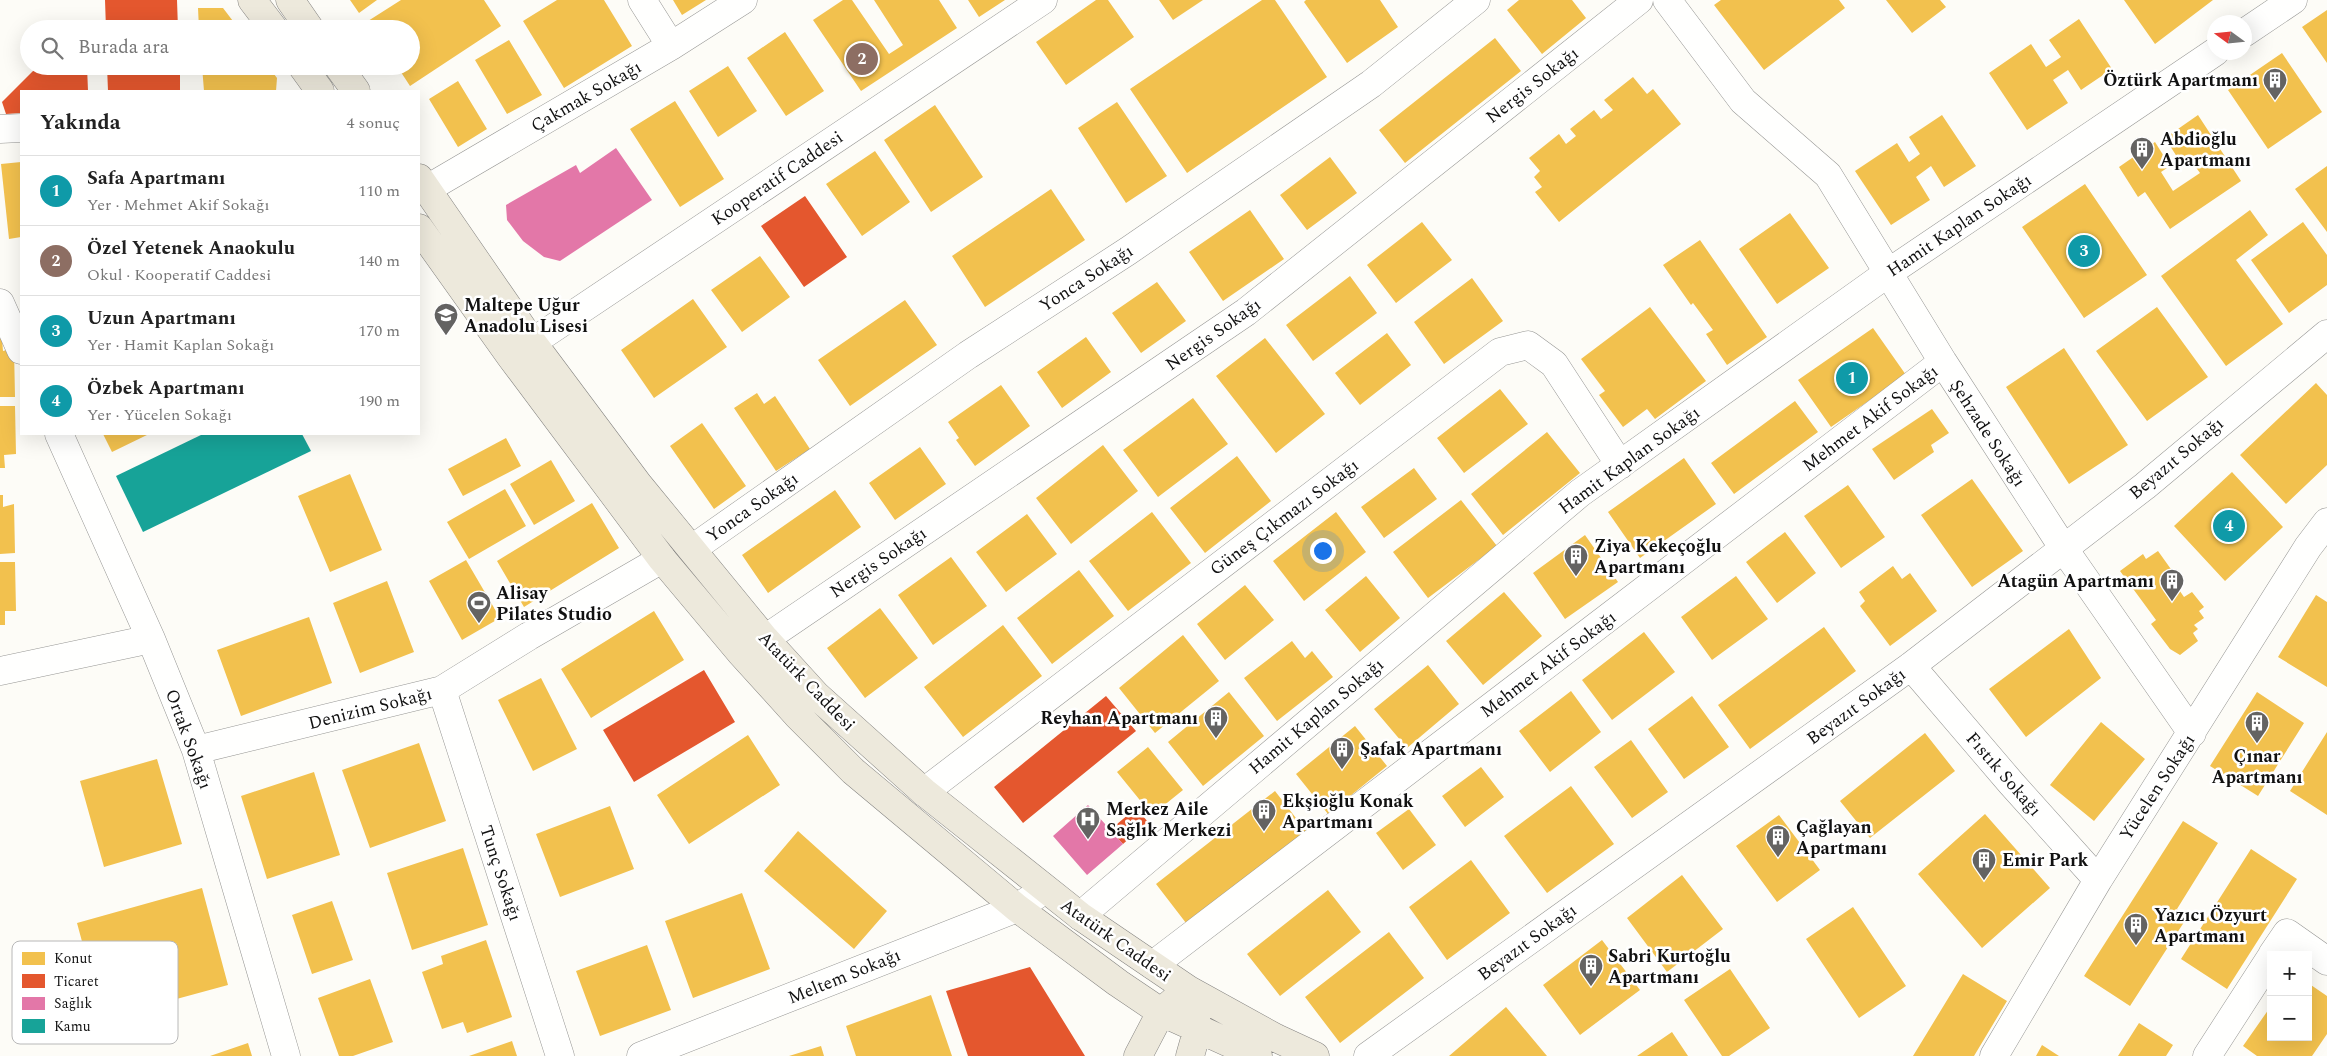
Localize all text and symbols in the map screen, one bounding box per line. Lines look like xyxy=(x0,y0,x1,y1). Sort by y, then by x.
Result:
north arrow xyxy=(2207,15,2252,60)
search box xyxy=(20,20,420,75)
text: Burada ara xyxy=(78,33,169,62)
icon: search xyxy=(38,34,66,62)
pin: 2 xyxy=(846,40,878,78)
street label: Nergis Sokağı xyxy=(1480,40,1585,130)
street label: Çakmak Sokağı xyxy=(526,54,647,139)
place label: Öztürk Apartmanı xyxy=(2103,67,2258,94)
building icon: Öztürk Apartmanı xyxy=(2262,67,2288,101)
text: Yakında xyxy=(40,107,121,139)
text: 4 sonuç xyxy=(346,111,400,135)
street label: Kooperatif Caddesi xyxy=(706,124,849,233)
place label: Abdioğlu Apartmanı xyxy=(2160,126,2251,174)
building icon: Abdioğlu Apartmanı xyxy=(2129,136,2155,170)
text: Safa Apartmanı xyxy=(87,164,225,193)
street label: Hamit Kaplan Sokağı xyxy=(1881,167,2037,284)
text: 1 xyxy=(52,179,60,203)
text: 110 m xyxy=(358,179,400,203)
text: Yer · Mehmet Akif Sokağı xyxy=(87,193,270,217)
pin: 3 xyxy=(2068,232,2100,270)
text: Özel Yetenek Anaokulu xyxy=(87,234,295,263)
street label: Yonca Sokağı xyxy=(1034,238,1139,319)
text: 2 xyxy=(52,249,60,273)
text: 140 m xyxy=(358,249,400,273)
text: Okul · Kooperatif Caddesi xyxy=(87,263,271,287)
street label: Nergis Sokağı xyxy=(1160,291,1267,377)
place label: Maltepe Uğur Anadolu Lisesi xyxy=(464,292,588,340)
school or university icon: Maltepe Uğur Anadolu Lisesi xyxy=(433,302,459,336)
text: Uzun Apartmanı xyxy=(87,304,236,333)
text: 3 xyxy=(52,319,60,343)
text: 170 m xyxy=(358,319,400,343)
text: Yer · Hamit Kaplan Sokağı xyxy=(87,333,274,357)
street label: Mehmet Akif Sokağı xyxy=(1797,358,1944,479)
pin: 1 xyxy=(1836,359,1868,397)
text: Özbek Apartmanı xyxy=(87,374,244,403)
street label: Şehzade Sokağı xyxy=(1943,374,2032,492)
text: 4 xyxy=(52,389,60,413)
text: 190 m xyxy=(358,389,400,413)
street label: Hamit Kaplan Sokağı xyxy=(1553,400,1706,521)
text: Yer · Yücelen Sokağı xyxy=(87,403,232,427)
street label: Beyazıt Sokağı xyxy=(2123,411,2230,506)
street label: Güneş Çıkmazı Sokağı xyxy=(1204,452,1365,583)
street label: Yonca Sokağı xyxy=(701,466,804,549)
pin: 4 xyxy=(2213,507,2245,545)
street label: Nergis Sokağı xyxy=(824,520,932,605)
place label: Ziya Kekeçoğlu Apartmanı xyxy=(1594,533,1722,581)
your location xyxy=(1310,538,1336,564)
building icon: Ziya Kekeçoğlu Apartmanı xyxy=(1563,543,1589,577)
place label: Atagün Apartmanı xyxy=(1997,568,2154,595)
building icon: Atagün Apartmanı xyxy=(2159,568,2185,602)
place label: Alisay Pilates Studio xyxy=(496,580,612,628)
sports icon: Alisay Pilates Studio xyxy=(466,590,492,624)
street label: Mehmet Akif Sokağı xyxy=(1475,604,1622,725)
street label: Atatürk Caddesi xyxy=(752,625,862,738)
street label: Hamit Kaplan Sokağı xyxy=(1243,652,1390,781)
street label: Beyazıt Sokağı xyxy=(1801,661,1911,752)
street label: Denizim Sokağı xyxy=(305,680,435,737)
street label: Ortak Sokağı xyxy=(158,685,219,793)
place label: Reyhan Apartmanı xyxy=(1040,705,1198,732)
building icon: Reyhan Apartmanı xyxy=(1203,705,1229,739)
building icon: Çınar Apartmanı xyxy=(2244,710,2270,744)
street label: Fıstık Sokağı xyxy=(1959,726,2048,823)
street label: Yücelen Sokağı xyxy=(2113,729,2202,846)
building icon: Şafak Apartmanı xyxy=(1329,736,1355,770)
place label: Şafak Apartmanı xyxy=(1360,736,1502,763)
place label: Çınar Apartmanı xyxy=(2211,743,2303,791)
place label: Ekşioğlu Konak Apartmanı xyxy=(1282,788,1414,836)
place label: Merkez Aile Sağlık Merkezi xyxy=(1106,796,1231,844)
building icon: Ekşioğlu Konak Apartmanı xyxy=(1251,798,1277,832)
hospital icon: Merkez Aile Sağlık Merkezi xyxy=(1075,806,1101,840)
place label: Çağlayan Apartmanı xyxy=(1796,814,1887,862)
street label: Tunç Sokağı xyxy=(472,822,529,925)
building icon: Çağlayan Apartmanı xyxy=(1765,824,1791,858)
building icon: Emir Park xyxy=(1971,847,1997,881)
place label: Emir Park xyxy=(2002,847,2089,874)
street label: Atatürk Caddesi xyxy=(1055,892,1177,989)
street label: Beyazıt Sokağı xyxy=(1472,897,1582,988)
place label: Yazıcı Özyurt Apartmanı xyxy=(2154,902,2267,950)
building icon: Yazıcı Özyurt Apartmanı xyxy=(2123,912,2149,946)
legend xyxy=(12,941,178,1044)
street label: Meltem Sokağı xyxy=(784,941,905,1011)
place label: Sabri Kurtoğlu Apartmanı xyxy=(1608,943,1731,991)
text: Konut xyxy=(54,948,92,969)
map controls xyxy=(2267,951,2312,1041)
button: + xyxy=(2267,951,2312,996)
building icon: Sabri Kurtoğlu Apartmanı xyxy=(1578,953,1604,987)
text: Ticaret xyxy=(54,971,99,992)
text: Sağlık xyxy=(54,993,92,1014)
button: − xyxy=(2267,996,2312,1041)
text: Kamu xyxy=(54,1016,91,1037)

